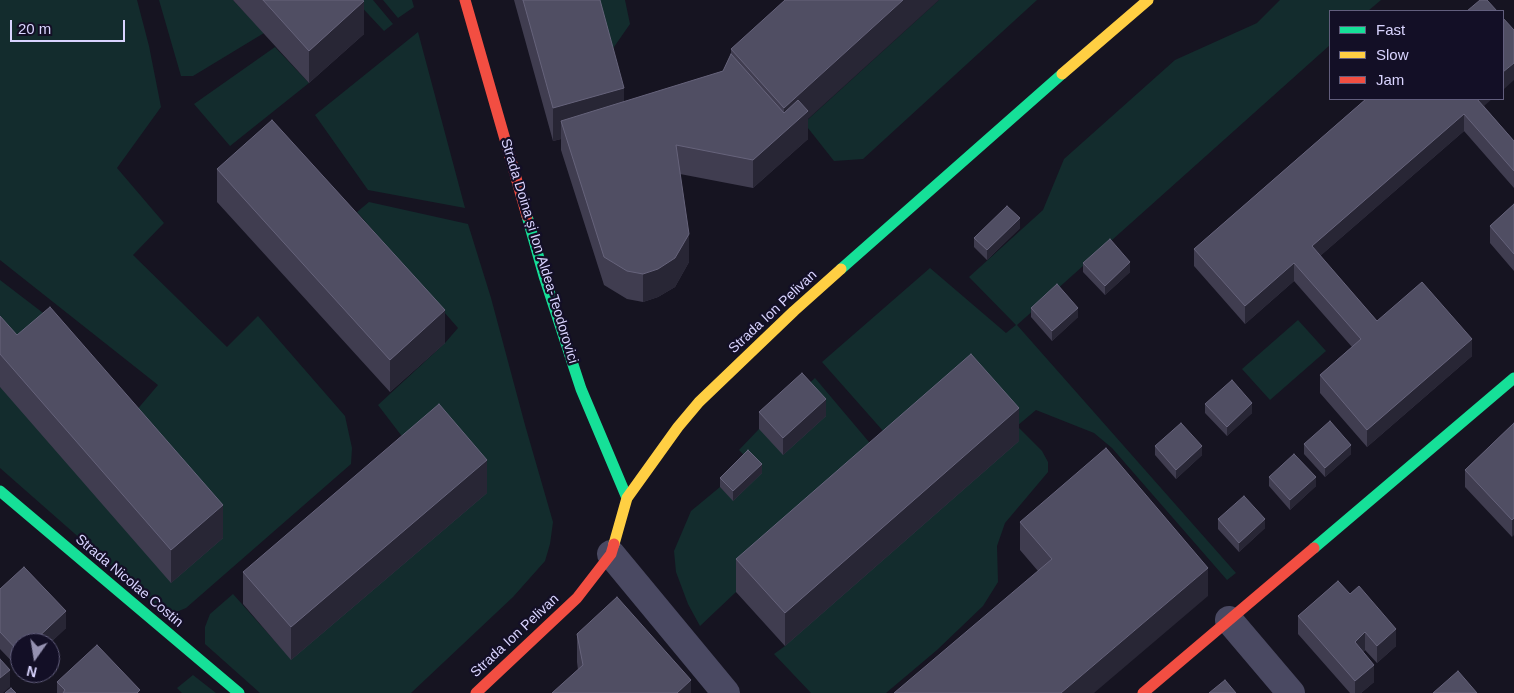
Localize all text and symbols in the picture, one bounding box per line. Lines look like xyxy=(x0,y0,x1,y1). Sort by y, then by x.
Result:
scale bar xyxy=(12,10,128,42)
legend xyxy=(1329,10,1504,100)
text: 20 m xyxy=(18,20,51,37)
text: Fast xyxy=(1376,21,1405,38)
text: Slow xyxy=(1376,46,1409,63)
text: Jam xyxy=(1376,71,1404,88)
street label: Strada Doina și Ion Aldea-Teodorovici xyxy=(497,137,581,365)
street label: Strada Ion Pelivan xyxy=(725,267,821,357)
street label: Strada Nicolae Costin xyxy=(72,531,186,631)
street label: Strada Ion Pelivan xyxy=(467,591,563,681)
north arrow xyxy=(10,633,60,683)
text: N xyxy=(25,663,39,681)

